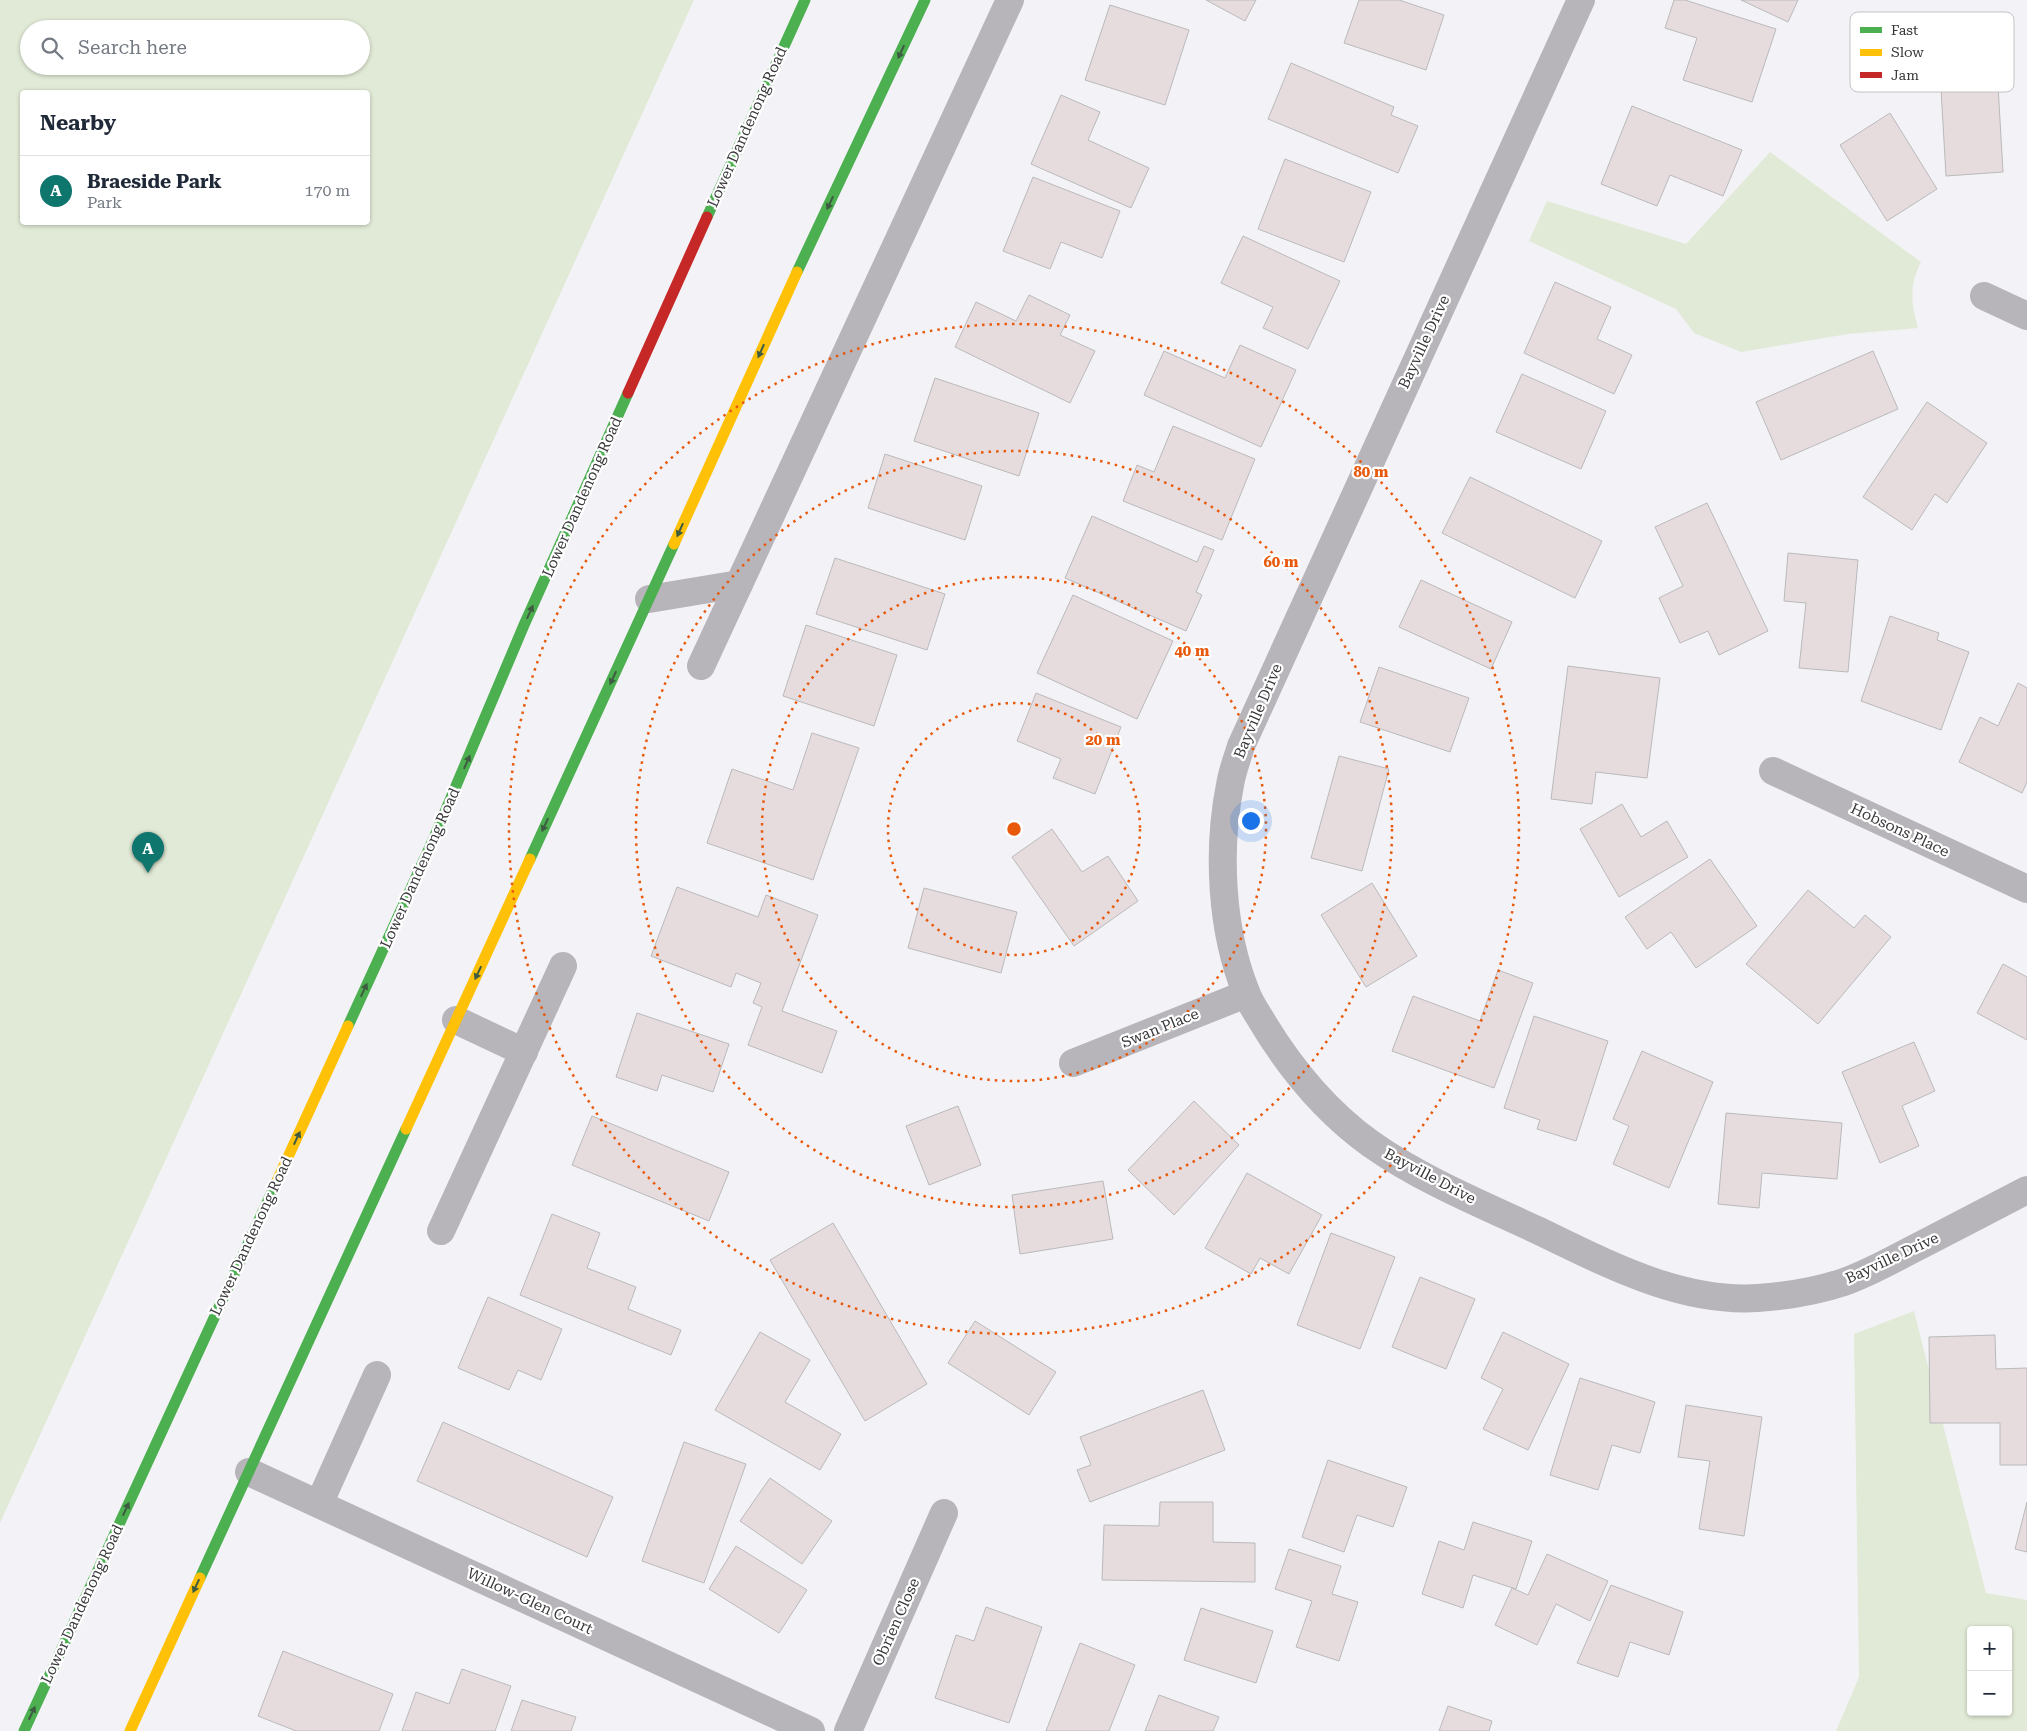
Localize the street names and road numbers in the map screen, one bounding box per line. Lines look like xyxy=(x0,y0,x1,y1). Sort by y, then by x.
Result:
street label: Lower Dandenong Road xyxy=(703,44,791,210)
street label: Bayville Drive xyxy=(1395,292,1453,392)
street label: Lower Dandenong Road xyxy=(538,414,626,580)
street label: Bayville Drive xyxy=(1230,661,1286,761)
street label: Lower Dandenong Road xyxy=(376,785,464,951)
street label: Hobsons Place xyxy=(1848,799,1952,861)
street label: Swan Place xyxy=(1119,1004,1201,1052)
street label: Bayville Drive xyxy=(1381,1144,1479,1208)
street label: Lower Dandenong Road xyxy=(206,1153,296,1318)
street label: Bayville Drive xyxy=(1842,1229,1942,1287)
street label: Lower Dandenong Road xyxy=(37,1521,127,1686)
street label: Willow-Glen Court xyxy=(464,1564,596,1638)
street label: Obrien Close xyxy=(869,1575,923,1669)

